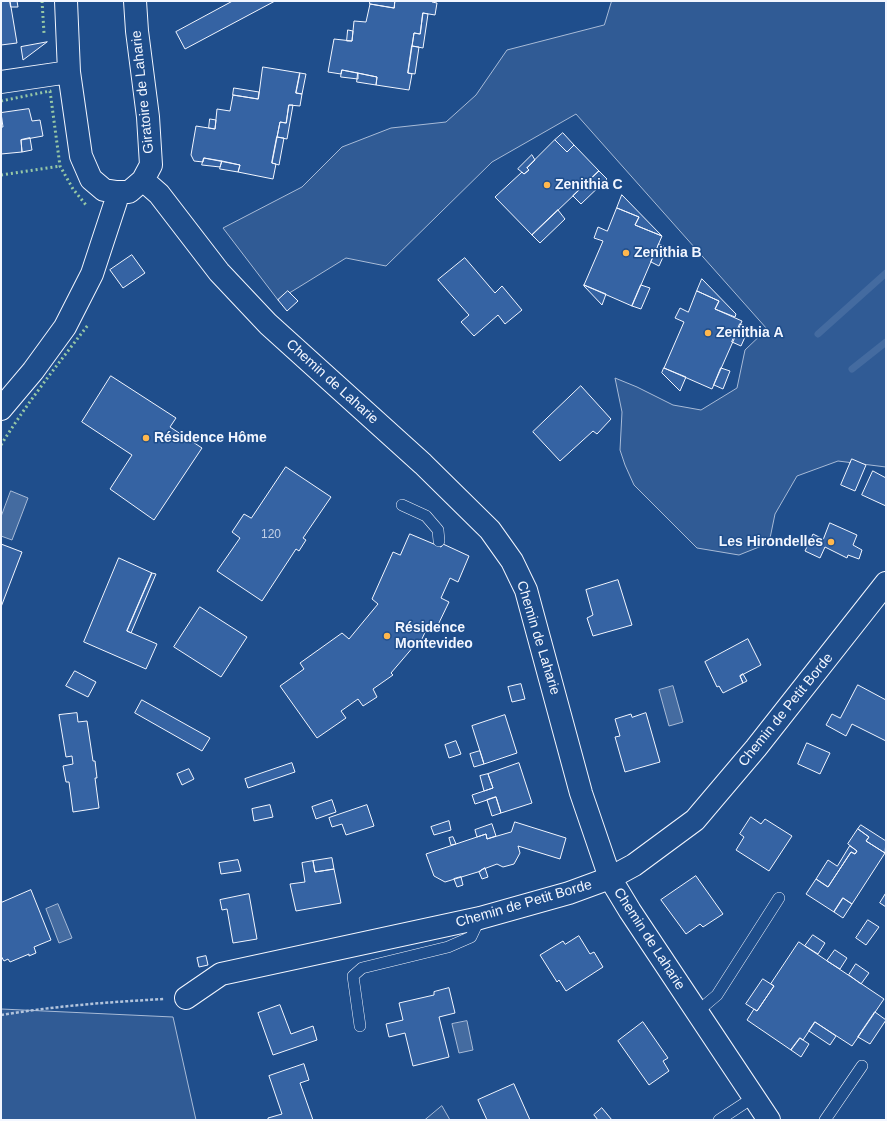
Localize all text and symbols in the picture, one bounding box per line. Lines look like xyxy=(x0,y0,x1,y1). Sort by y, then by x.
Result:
street label: Giratoire de Laharie xyxy=(128,30,158,154)
place label: Zenithia C xyxy=(555,177,623,193)
marker: Zenithia C xyxy=(542,180,552,190)
place label: Zenithia B xyxy=(634,245,702,261)
marker: Zenithia B xyxy=(621,248,631,258)
place label: Zenithia A xyxy=(716,325,784,341)
marker: Zenithia A xyxy=(703,328,713,338)
street label: Chemin de Laharie xyxy=(282,336,382,428)
place label: Résidence Hôme xyxy=(154,430,267,446)
marker: Résidence Hôme xyxy=(141,433,151,443)
house number: 120 xyxy=(261,528,281,542)
place label: Les Hirondelles xyxy=(719,534,823,550)
marker: Les Hirondelles xyxy=(826,537,836,547)
street label: Chemin de Laharie xyxy=(513,579,563,697)
place label: Résidence Montevideo xyxy=(395,620,473,652)
marker: Résidence Montevideo xyxy=(382,631,392,641)
street label: Chemin de Petit Borde xyxy=(735,650,837,770)
street label: Chemin de Petit Borde xyxy=(454,877,594,931)
street label: Chemin de Laharie xyxy=(610,885,688,993)

